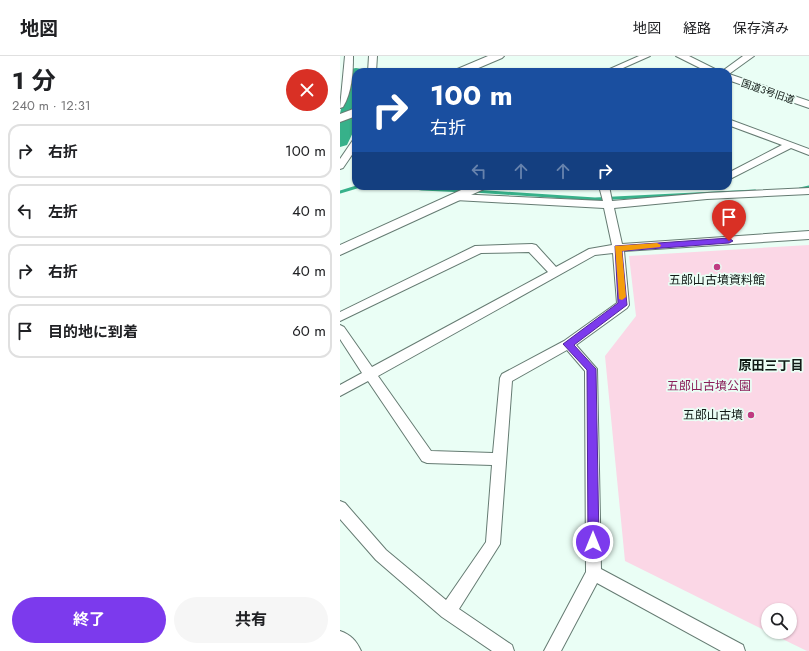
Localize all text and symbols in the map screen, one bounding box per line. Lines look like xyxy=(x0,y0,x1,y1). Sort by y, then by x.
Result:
text: 地図 xyxy=(20,15,58,42)
text: 地図 xyxy=(633,18,661,38)
text: 経路 xyxy=(683,18,711,38)
text: 保存済み xyxy=(733,18,789,38)
text: 1 分 xyxy=(12,63,55,98)
button: close xyxy=(286,69,328,111)
text: 100 m xyxy=(430,75,513,116)
street label: 国道3号旧道 xyxy=(739,75,797,108)
icon: right xyxy=(364,84,416,136)
text: 240 m · 12:31 xyxy=(12,96,91,115)
text: 右折 xyxy=(430,115,466,141)
icon: right xyxy=(14,140,36,162)
text: 100 m xyxy=(285,140,326,162)
text: 右折 xyxy=(48,141,78,163)
icon: left xyxy=(468,160,490,182)
icon: ahead xyxy=(510,160,532,182)
icon: ahead xyxy=(552,160,574,182)
icon: right xyxy=(594,160,616,182)
icon: left xyxy=(14,200,36,222)
text: 40 m xyxy=(292,200,326,222)
pin xyxy=(712,200,746,241)
text: 左折 xyxy=(48,201,78,223)
icon: arrive xyxy=(718,206,740,228)
icon: right xyxy=(14,260,36,282)
text: 40 m xyxy=(292,260,326,282)
text: 右折 xyxy=(48,261,78,283)
marker: 五郎山古墳資料館 xyxy=(712,262,722,272)
place label: 五郎山古墳資料館 xyxy=(669,271,765,289)
icon: arrive xyxy=(14,320,36,342)
text: 60 m xyxy=(292,320,326,342)
text: 目的地に到着 xyxy=(48,321,138,343)
district label: 原田三丁目 xyxy=(738,356,804,375)
park label: 五郎山古墳公園 xyxy=(667,377,751,395)
place label: 五郎山古墳 xyxy=(683,406,743,424)
marker: 五郎山古墳 xyxy=(746,410,756,420)
position arrow xyxy=(572,521,614,563)
button: 終了 xyxy=(12,597,166,643)
button: 共有 xyxy=(174,597,328,643)
map controls xyxy=(761,603,797,639)
button: search xyxy=(761,603,797,639)

